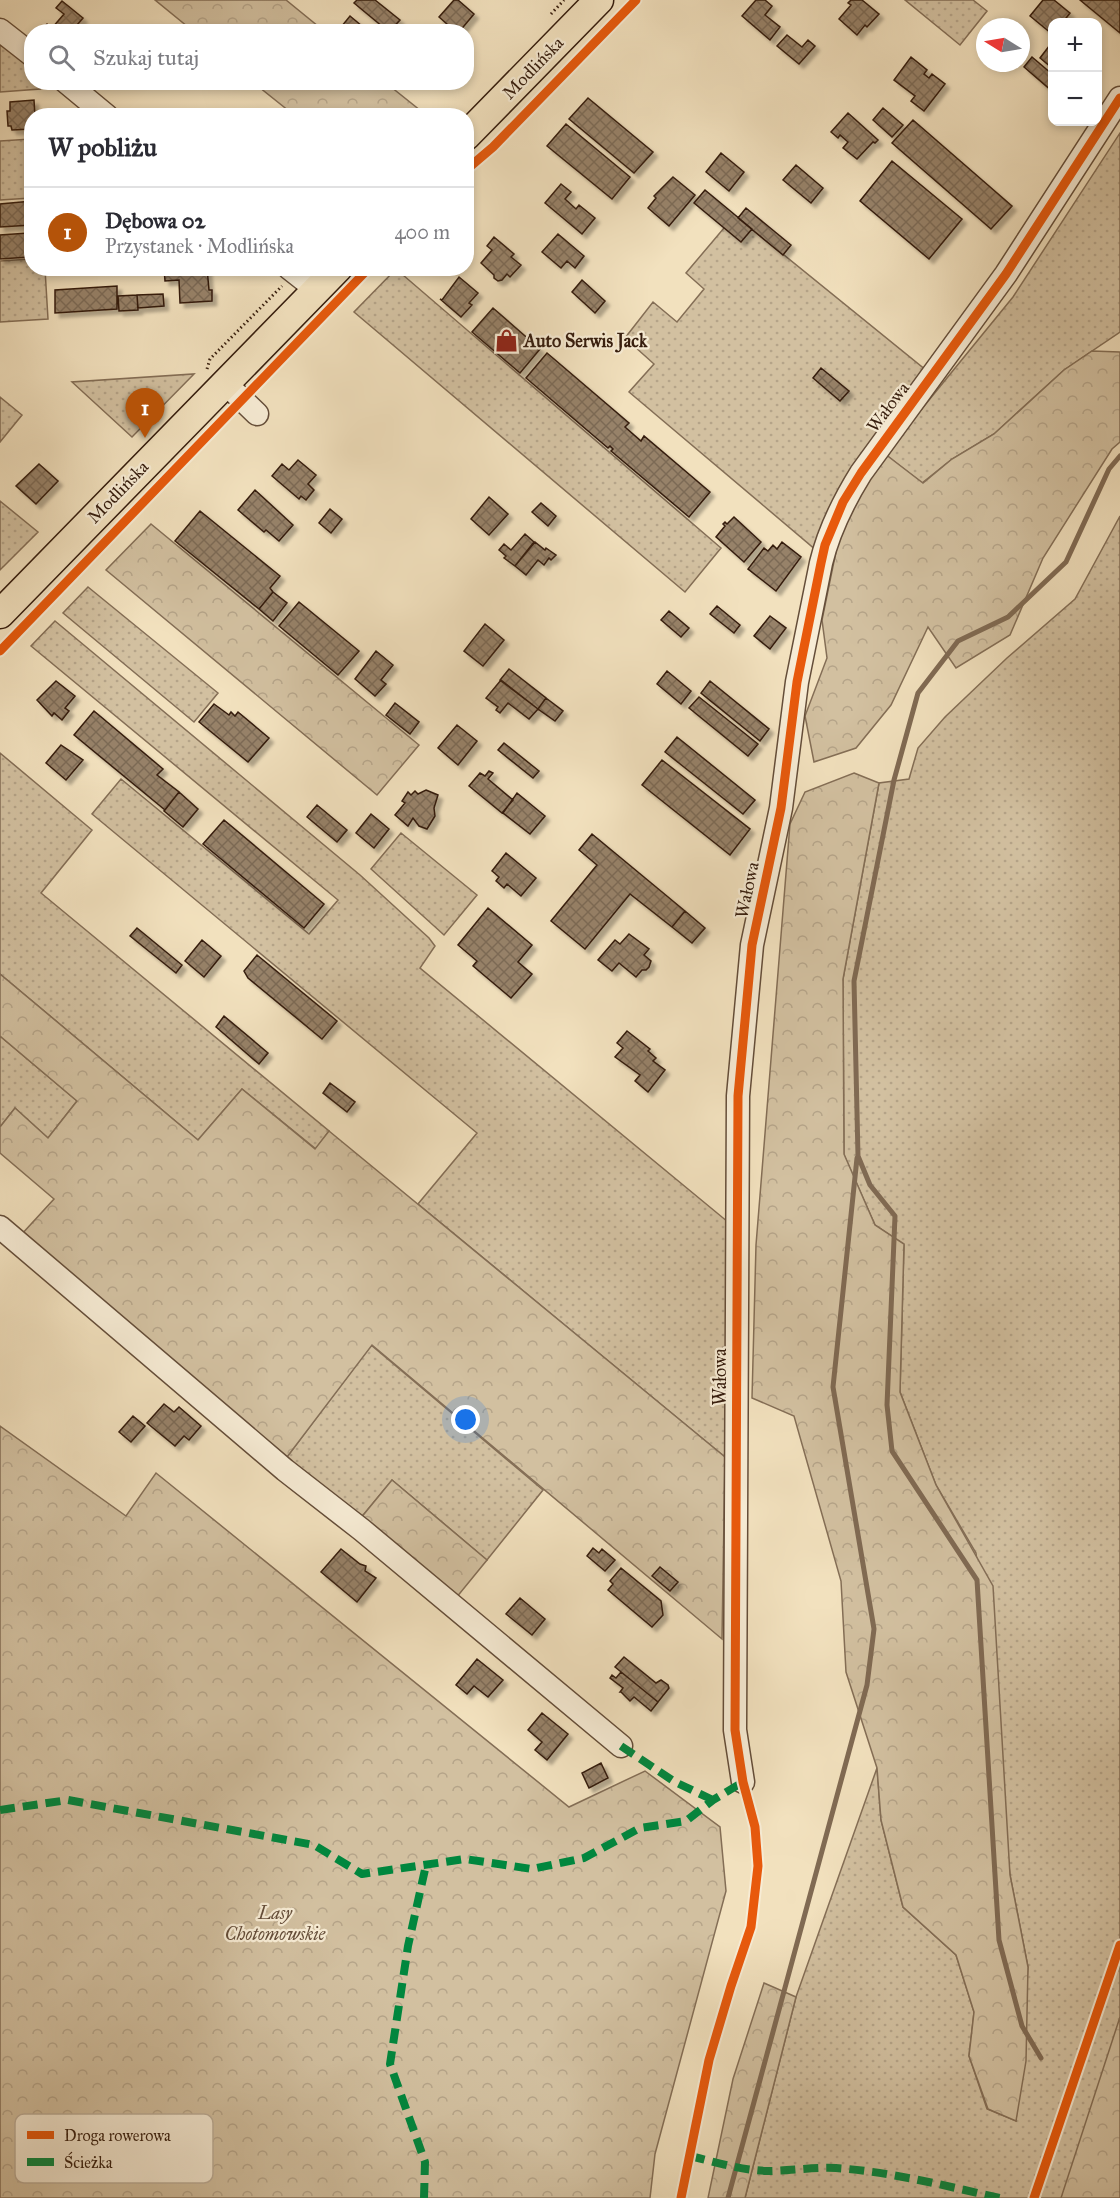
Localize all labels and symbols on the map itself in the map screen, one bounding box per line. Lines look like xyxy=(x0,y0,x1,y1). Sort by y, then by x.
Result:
north arrow xyxy=(976,18,1030,72)
street label: Modlińska xyxy=(498,32,568,104)
shop icon: Auto Serwis Jack xyxy=(493,328,519,354)
place label: Auto Serwis Jack xyxy=(523,330,648,353)
street label: Wałowa xyxy=(862,377,914,436)
pin: 1 xyxy=(126,388,164,438)
street label: Modlińska xyxy=(83,456,153,528)
street label: Wałowa xyxy=(730,859,764,920)
street label: Wałowa xyxy=(709,1348,731,1406)
your location xyxy=(451,1405,480,1434)
park label: Lasy Chotomowskie xyxy=(225,1902,326,1945)
legend xyxy=(15,2114,213,2183)
text: Droga rowerowa xyxy=(64,2126,171,2146)
text: Ścieżka xyxy=(64,2151,113,2172)

